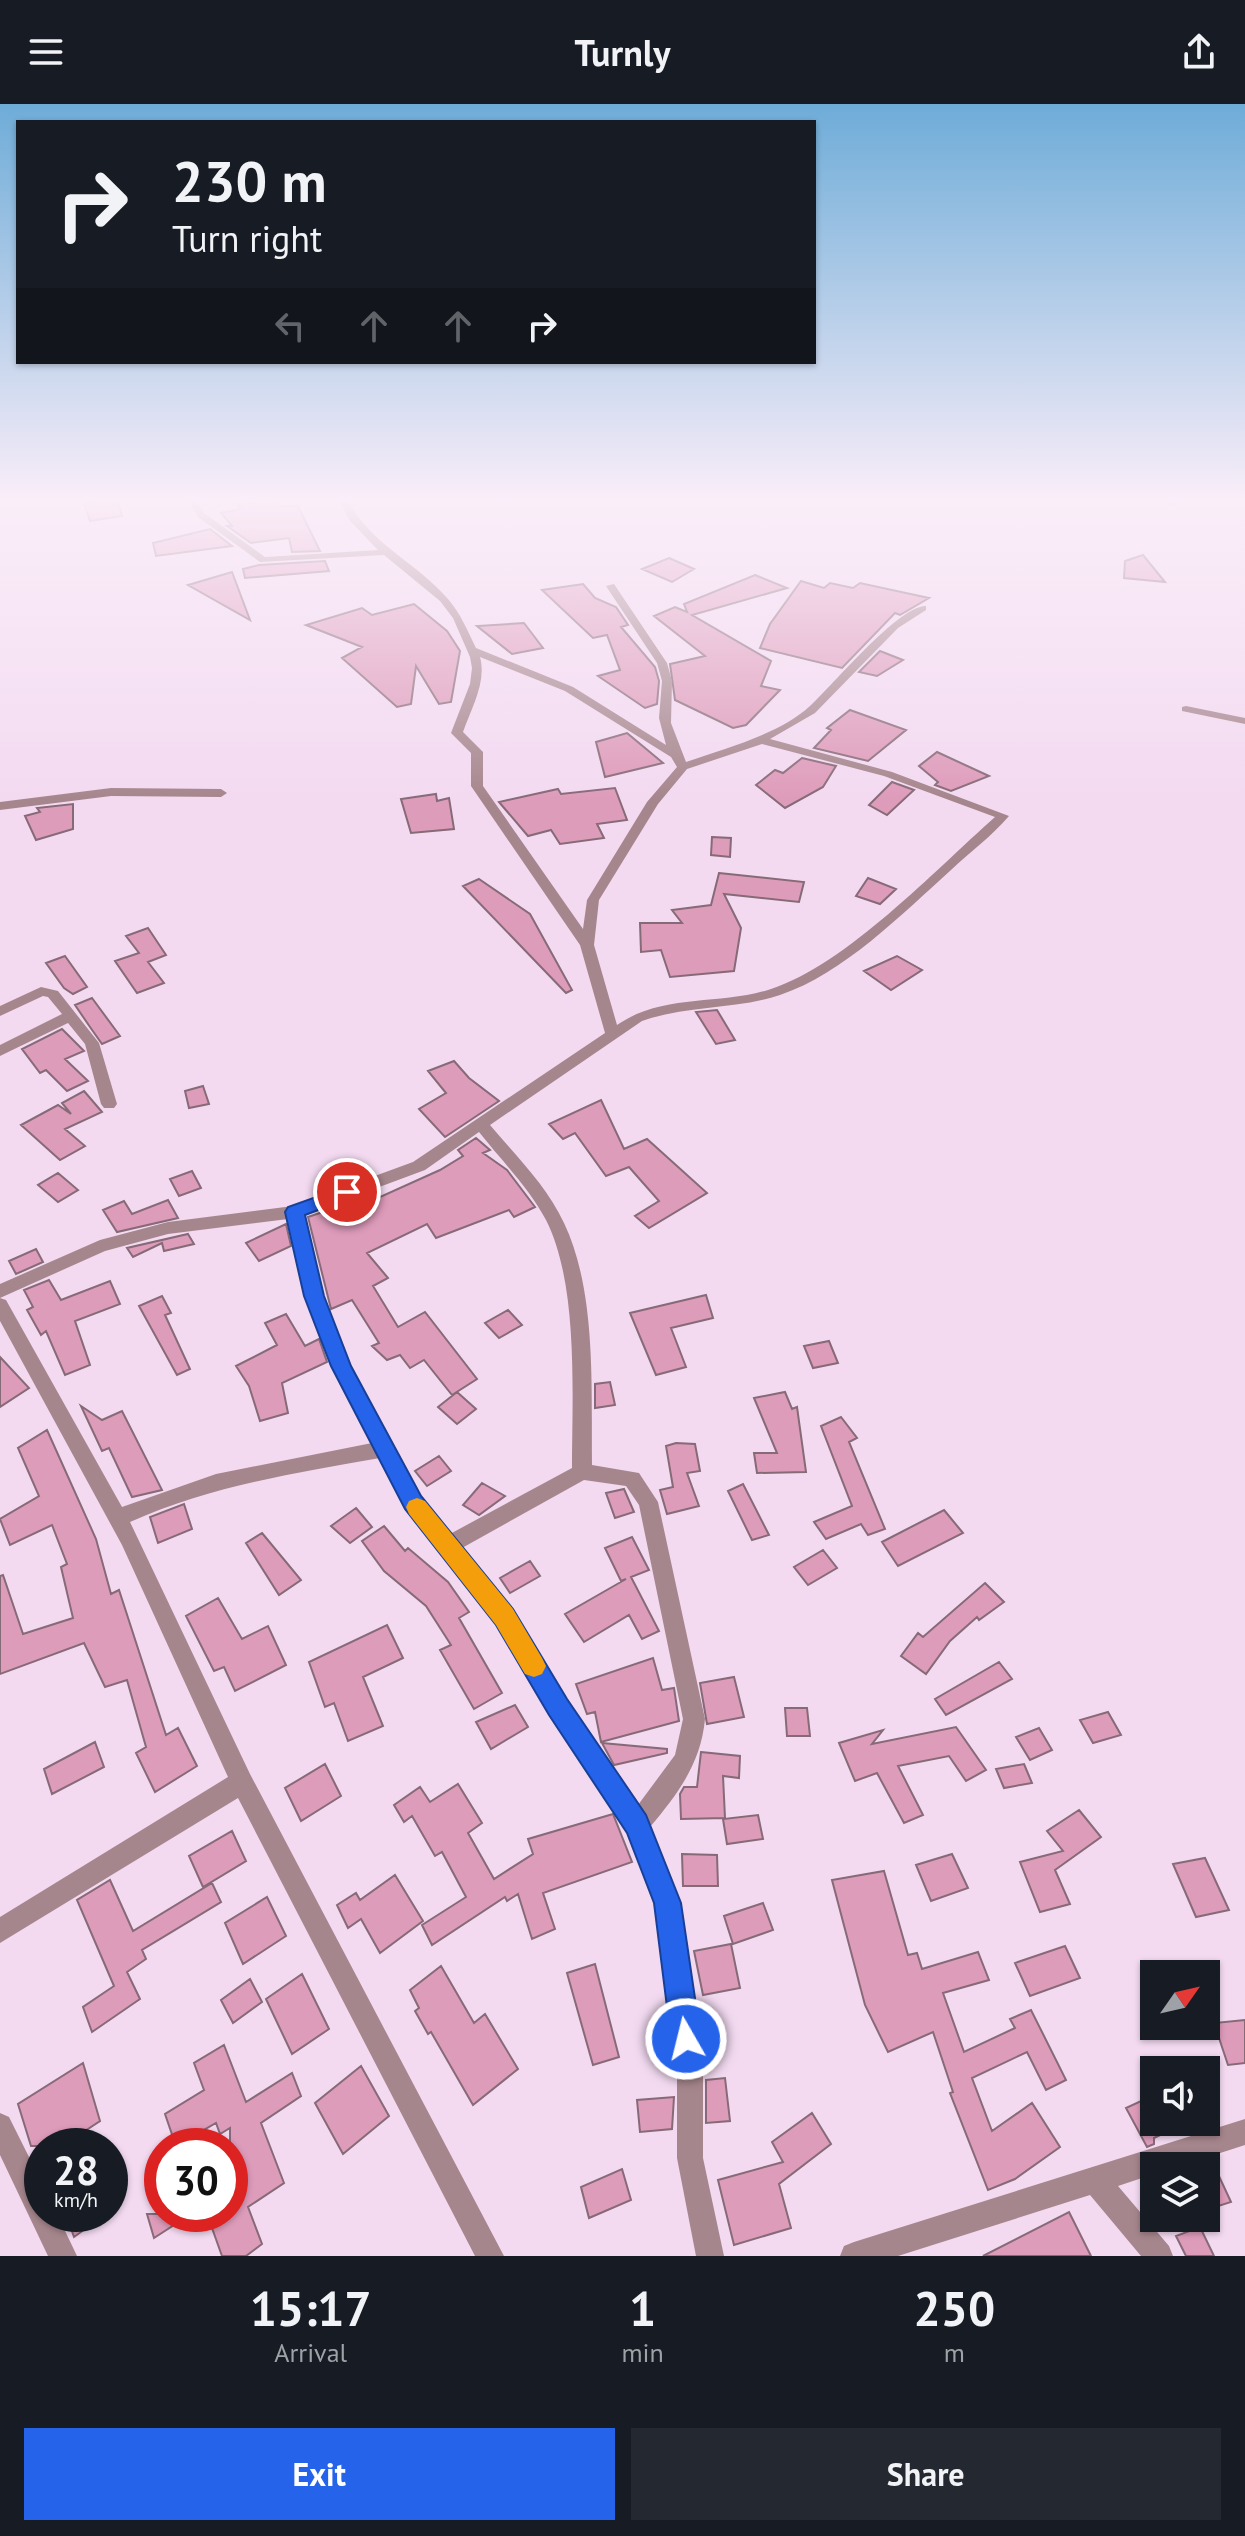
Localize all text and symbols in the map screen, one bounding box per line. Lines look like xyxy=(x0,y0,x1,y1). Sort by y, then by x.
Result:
text: Turnly xyxy=(574,29,671,76)
icon: menu xyxy=(24,30,68,74)
icon: share xyxy=(1177,30,1221,74)
text: 230 m xyxy=(172,145,327,217)
icon: right xyxy=(40,152,144,256)
text: Turn right xyxy=(172,215,322,262)
icon: left xyxy=(268,304,312,348)
icon: ahead xyxy=(352,304,396,348)
icon: ahead xyxy=(436,304,480,348)
icon: right xyxy=(520,304,564,348)
pin xyxy=(313,1158,381,1226)
icon: arrive xyxy=(325,1170,369,1214)
north arrow xyxy=(1140,1960,1220,2040)
map controls xyxy=(1140,1960,1220,2232)
position arrow xyxy=(644,1997,728,2081)
button: sound xyxy=(1140,2056,1220,2136)
speed limit sign: 30 xyxy=(144,2128,248,2232)
text: 28 xyxy=(53,2144,99,2196)
button: layers xyxy=(1140,2152,1220,2232)
text: km/h xyxy=(54,2187,98,2213)
text: 15:17 xyxy=(250,2277,372,2339)
text: 1 xyxy=(629,2277,656,2339)
text: 250 xyxy=(914,2277,995,2339)
text: Arrival xyxy=(274,2336,347,2369)
text: min xyxy=(621,2336,664,2369)
text: m xyxy=(944,2336,965,2369)
button: Exit xyxy=(24,2428,615,2520)
button: Share xyxy=(631,2428,1221,2520)

